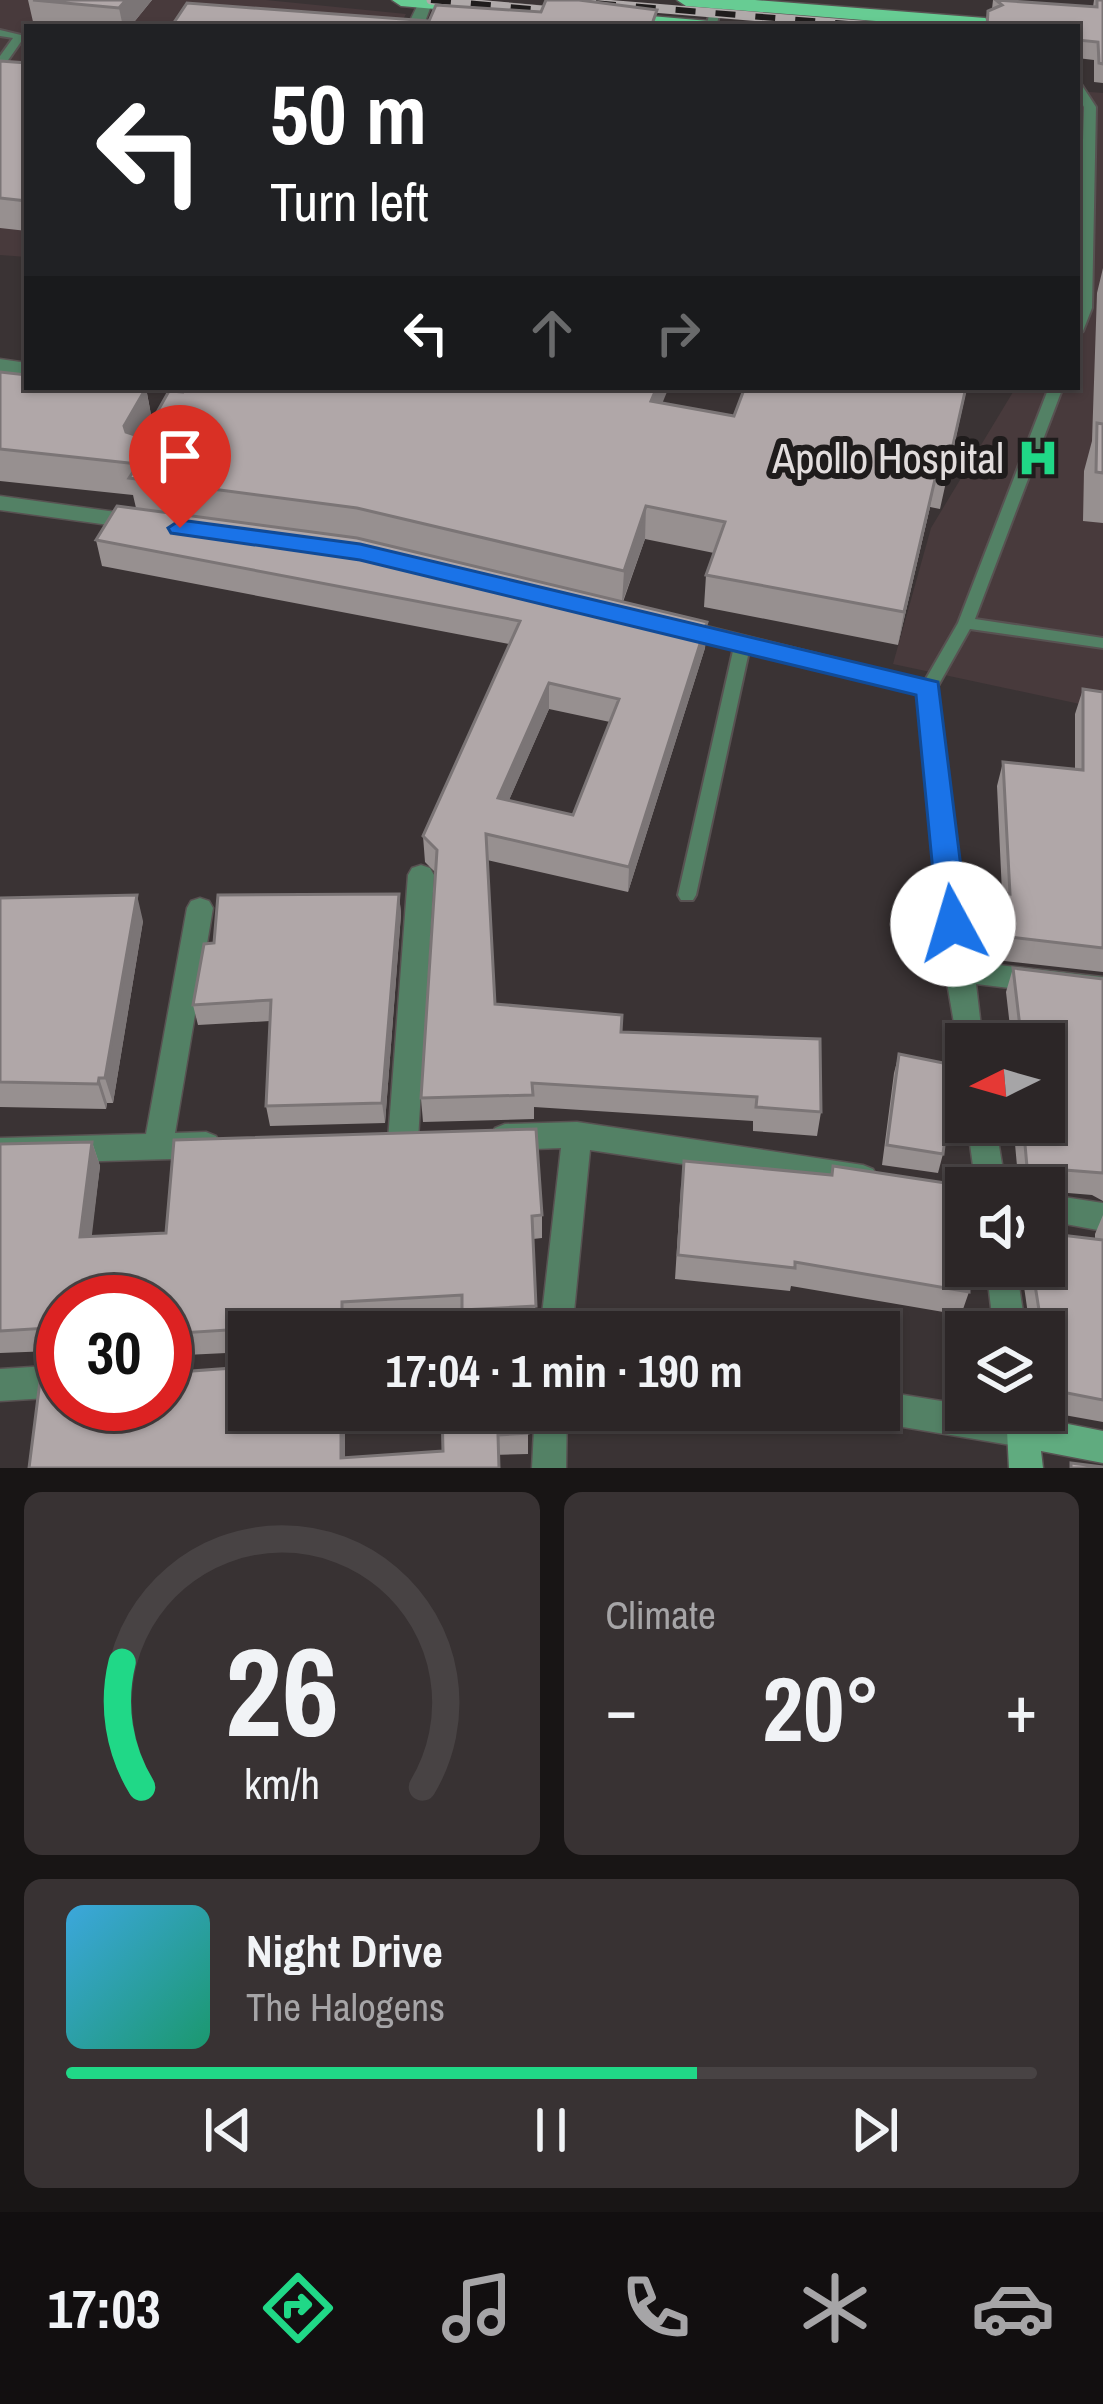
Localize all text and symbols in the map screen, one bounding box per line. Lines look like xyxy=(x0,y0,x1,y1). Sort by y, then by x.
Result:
text: 50 m xyxy=(270,57,427,170)
icon: left xyxy=(72,72,228,228)
text: Turn left xyxy=(270,165,429,238)
icon: left xyxy=(393,300,459,366)
icon: ahead xyxy=(519,300,585,366)
icon: right xyxy=(645,300,711,366)
pin xyxy=(129,405,231,528)
icon: arrive xyxy=(147,423,213,489)
place label: Apollo Hospital xyxy=(771,430,1004,486)
hospital icon: Apollo Hospital xyxy=(1015,435,1061,481)
position arrow xyxy=(890,861,1016,987)
north arrow xyxy=(945,1023,1065,1143)
map controls xyxy=(945,1023,1065,1431)
button: sound xyxy=(945,1167,1065,1287)
speed limit sign: 30 xyxy=(36,1275,192,1431)
button: layers xyxy=(945,1311,1065,1431)
text: 17:04 · 1 min · 190 m xyxy=(386,1340,742,1401)
text: Climate xyxy=(606,1589,716,1641)
text: 26 xyxy=(225,1607,339,1775)
text: 20° xyxy=(762,1648,880,1769)
text: − xyxy=(606,1664,637,1753)
text: + xyxy=(1005,1664,1037,1753)
text: km/h xyxy=(244,1754,320,1811)
text: Night Drive xyxy=(246,1920,443,1981)
text: The Halogens xyxy=(246,1981,445,2033)
icon: previous xyxy=(195,2097,261,2163)
icon: pause xyxy=(518,2097,584,2163)
icon: next xyxy=(842,2097,908,2163)
icon: directions xyxy=(256,2266,340,2350)
icon: music xyxy=(435,2266,519,2350)
icon: phone xyxy=(614,2266,698,2350)
icon: climate xyxy=(793,2266,877,2350)
icon: car xyxy=(971,2266,1055,2350)
text: 17:03 xyxy=(47,2272,161,2345)

